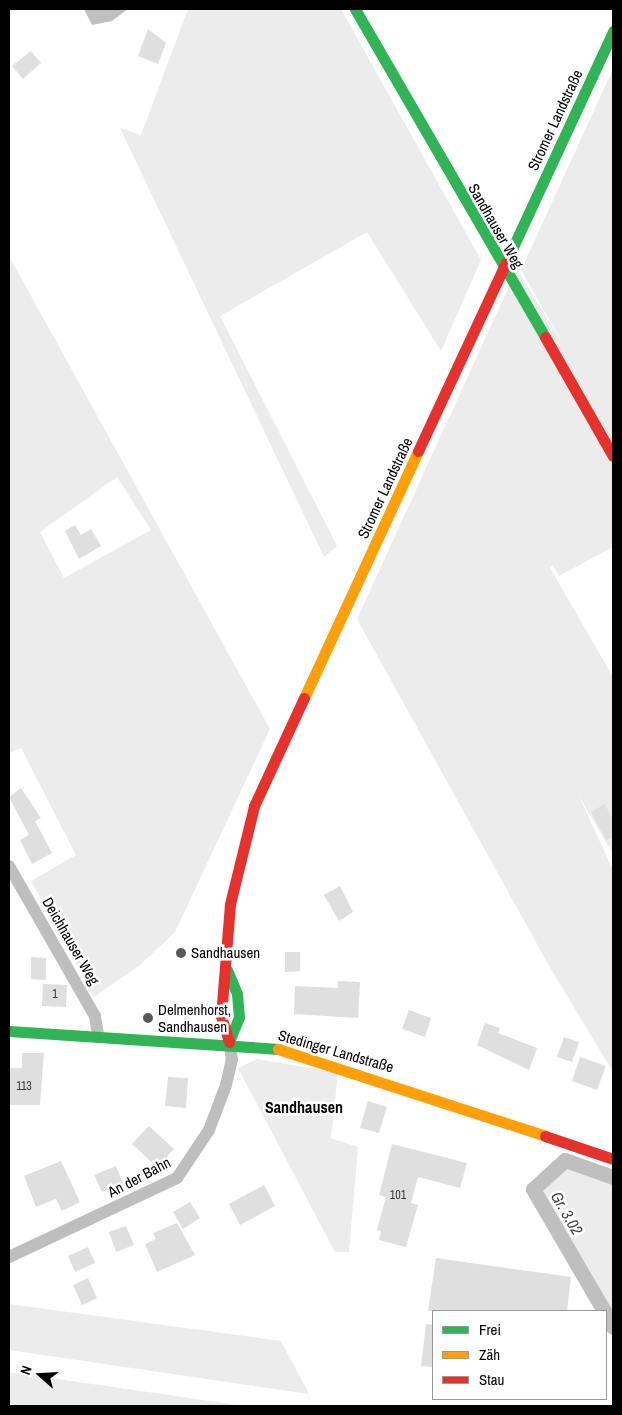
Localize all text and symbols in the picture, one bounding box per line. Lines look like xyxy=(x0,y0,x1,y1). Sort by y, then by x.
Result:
street label: Stromer Landstraße xyxy=(524,67,586,173)
street label: Sandhauser Weg xyxy=(464,180,528,272)
street label: Stromer Landstraße xyxy=(354,435,416,541)
street label: Deichhauser Weg xyxy=(39,894,103,988)
place label: Sandhausen xyxy=(191,944,260,962)
marker: Sandhausen xyxy=(175,947,187,959)
house number: 1 xyxy=(52,988,58,1002)
place label: Delmenhorst, Sandhausen xyxy=(158,1000,231,1035)
marker: Delmenhorst, Sandhausen xyxy=(142,1012,154,1024)
street label: Stedinger Landstraße xyxy=(276,1026,396,1076)
house number: 113 xyxy=(16,1080,32,1094)
district label: Sandhausen xyxy=(265,1097,343,1117)
street label: An der Bahn xyxy=(105,1153,173,1201)
water label: Gr. 3.02 xyxy=(547,1188,587,1238)
house number: 101 xyxy=(390,1189,406,1203)
legend xyxy=(432,1310,607,1400)
text: Frei xyxy=(479,1319,501,1340)
text: Zäh xyxy=(479,1344,500,1365)
north arrow xyxy=(15,1350,65,1400)
text: N xyxy=(16,1363,36,1377)
text: Stau xyxy=(479,1369,504,1390)

